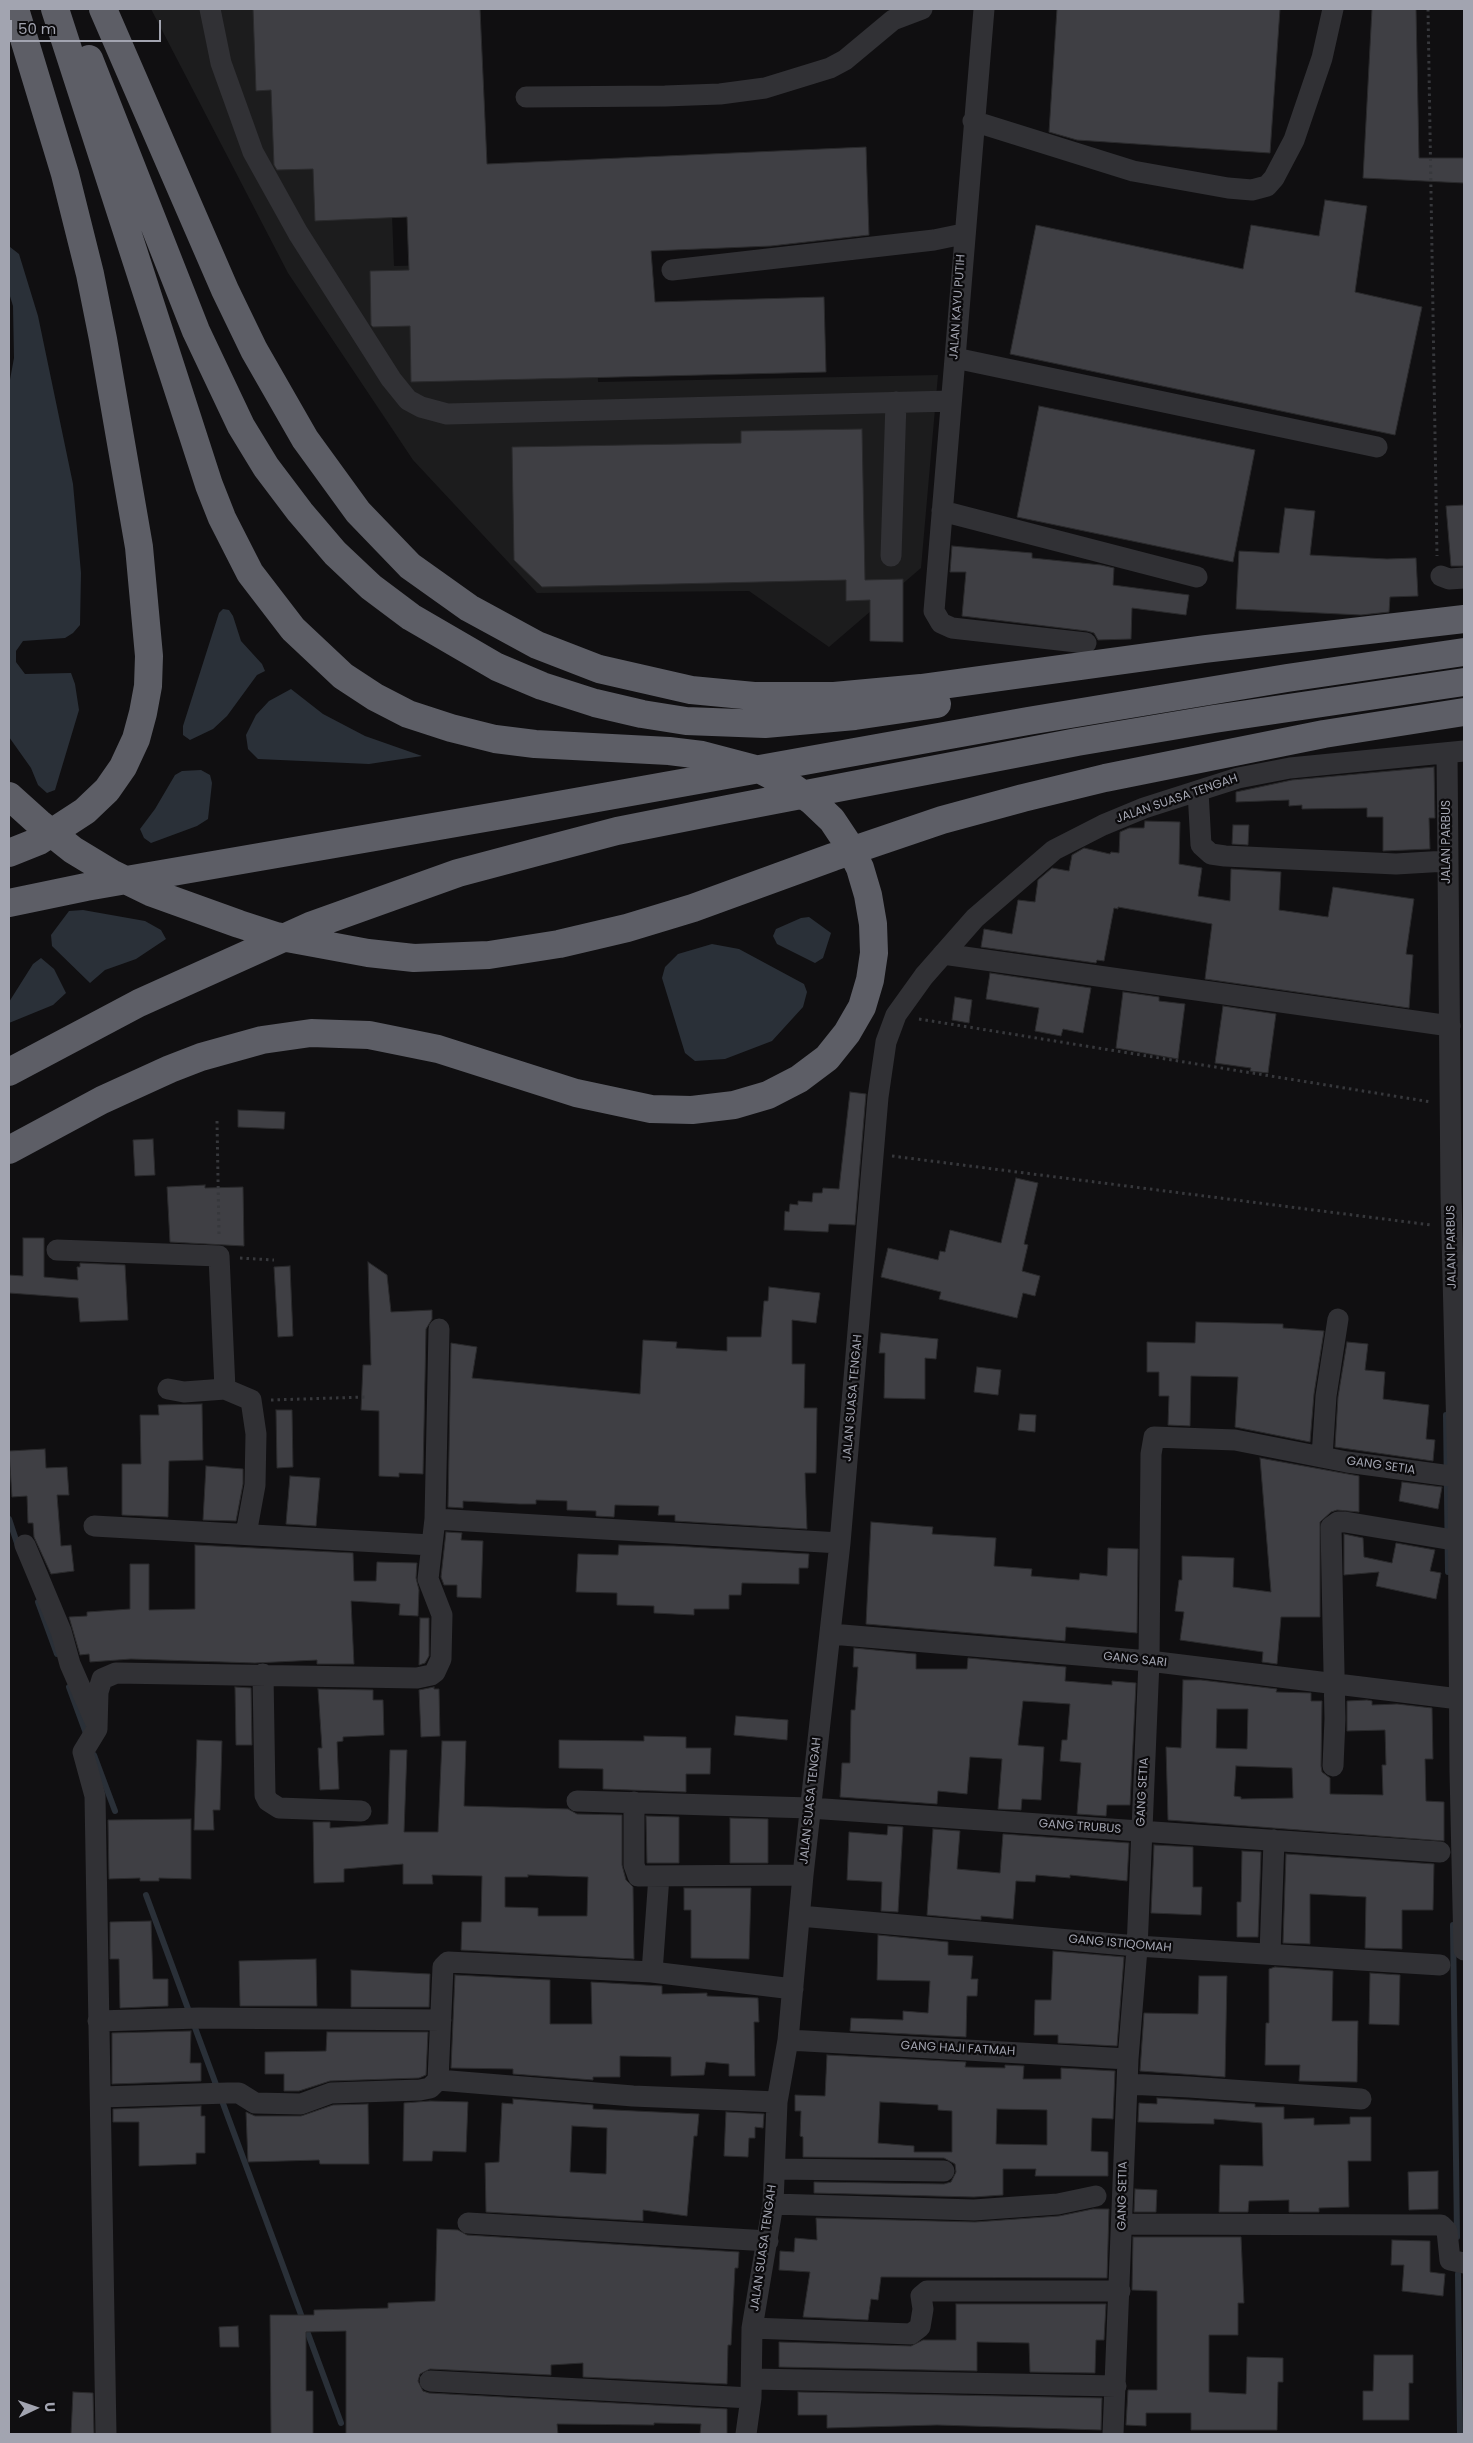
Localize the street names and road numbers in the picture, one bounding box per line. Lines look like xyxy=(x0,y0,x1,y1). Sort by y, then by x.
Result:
street label: JALAN KAYU PUTIH xyxy=(947,254,969,360)
street label: JALAN SUASA TENGAH xyxy=(1114,771,1240,827)
street label: JALAN PARBUS xyxy=(1440,800,1454,884)
street label: JALAN PARBUS xyxy=(1444,1205,1460,1289)
street label: JALAN SUASA TENGAH xyxy=(840,1334,866,1462)
street label: GANG SETIA xyxy=(1346,1454,1416,1478)
street label: GANG SARI xyxy=(1103,1650,1167,1670)
street label: JALAN SUASA TENGAH xyxy=(797,1737,825,1865)
street label: GANG SETIA xyxy=(1134,1757,1152,1827)
street label: GANG TRUBUS xyxy=(1038,1817,1122,1837)
street label: GANG ISTIQOMAH xyxy=(1068,1932,1172,1956)
street label: GANG HAJI FATMAH xyxy=(900,2039,1016,2059)
street label: GANG SETIA xyxy=(1115,2161,1131,2231)
street label: JALAN SUASA TENGAH xyxy=(748,2184,780,2312)

